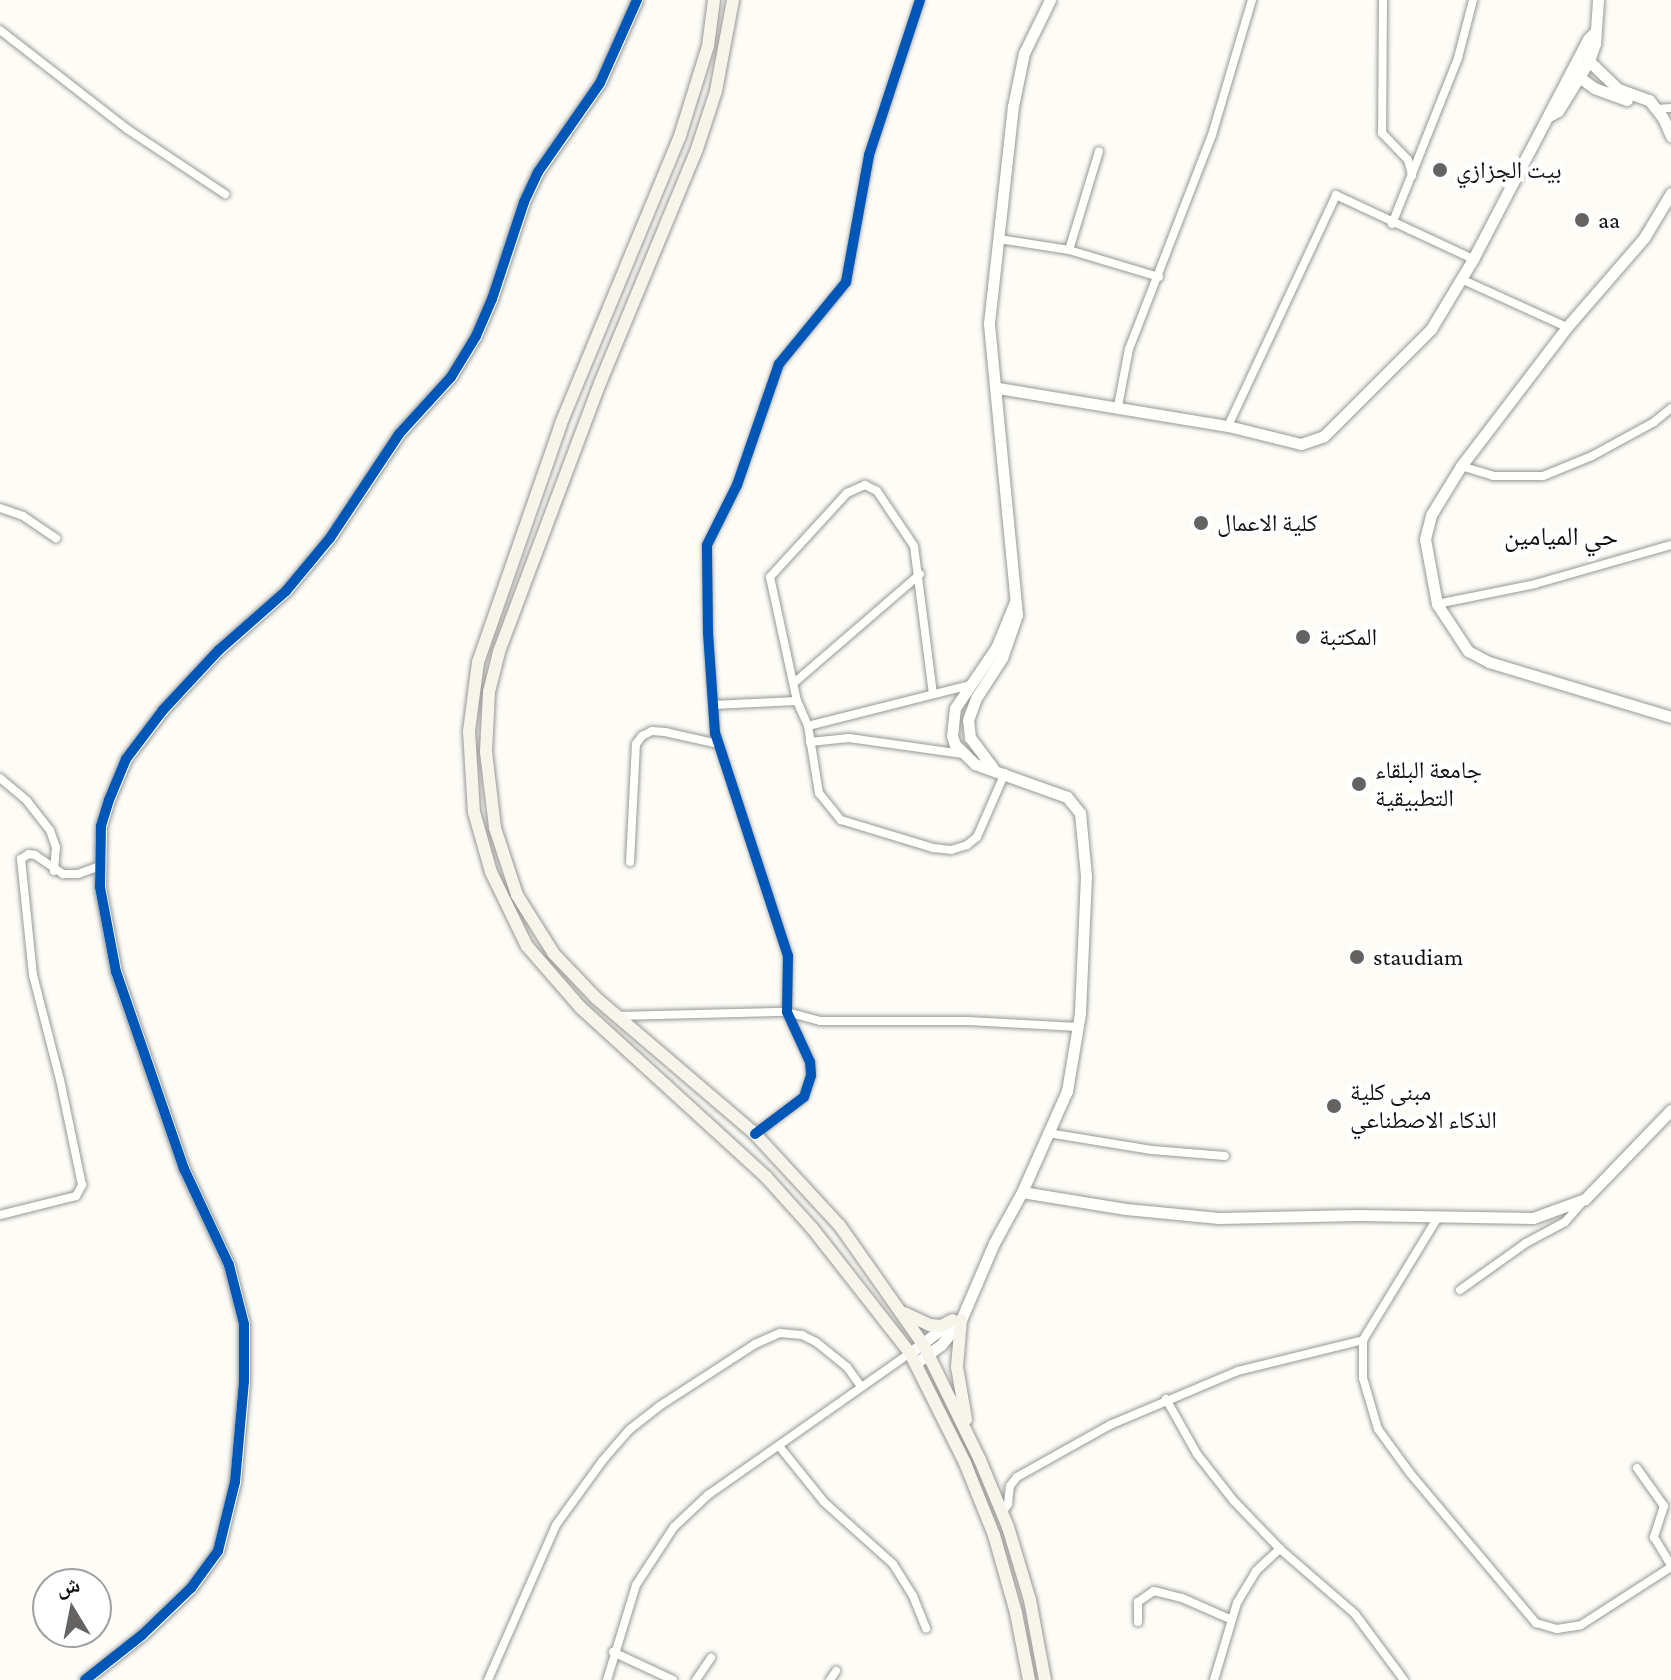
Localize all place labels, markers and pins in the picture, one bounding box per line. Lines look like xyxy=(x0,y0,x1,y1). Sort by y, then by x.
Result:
place label: بيت الجزازي xyxy=(1456,156,1562,184)
marker: بيت الجزازي xyxy=(1431,161,1449,179)
place label: aa xyxy=(1598,206,1620,234)
marker: aa xyxy=(1573,211,1591,229)
place label: كلية الاعمال xyxy=(1217,509,1317,537)
marker: كلية الاعمال xyxy=(1192,514,1210,532)
place label: المكتبة xyxy=(1319,623,1377,651)
marker: المكتبة xyxy=(1294,628,1312,646)
place label: جامعة البلقاء التطبيقية xyxy=(1375,756,1482,812)
marker: جامعة البلقاء التطبيقية xyxy=(1350,775,1368,793)
place label: staudiam xyxy=(1373,943,1463,971)
marker: staudiam xyxy=(1348,948,1366,966)
place label: مبنى كلية الذكاء الاصطناعي xyxy=(1350,1078,1497,1134)
marker: مبنى كلية الذكاء الاصطناعي xyxy=(1325,1097,1343,1115)

